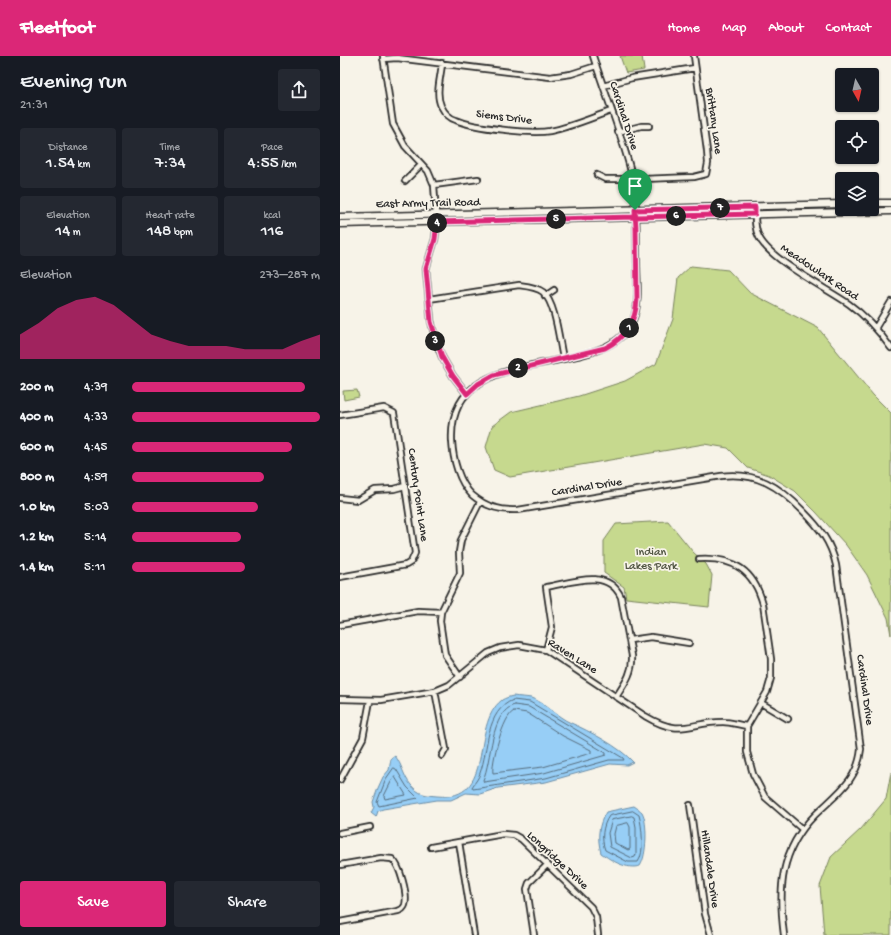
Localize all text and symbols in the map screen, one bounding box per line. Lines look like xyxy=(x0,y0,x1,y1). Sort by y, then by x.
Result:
text: Fleetfoot xyxy=(20,17,95,40)
text: Home xyxy=(668,20,700,37)
text: Map xyxy=(722,20,746,37)
text: About xyxy=(768,20,804,37)
text: Contact xyxy=(826,20,871,37)
north arrow xyxy=(835,68,879,112)
map controls xyxy=(835,68,879,216)
button: share xyxy=(278,69,320,111)
text: Evening run xyxy=(20,70,127,96)
street label: Cardinal Drive xyxy=(605,80,641,153)
street label: Brittany Lane xyxy=(701,86,725,156)
text: 21:31 xyxy=(20,98,48,113)
street label: Siems Drive xyxy=(475,108,534,128)
button: locate xyxy=(835,120,879,164)
text: Distance xyxy=(49,142,87,154)
text: Time xyxy=(160,142,180,154)
text: Pace xyxy=(261,142,283,154)
text: 1.54 xyxy=(46,154,75,174)
text: 7:34 xyxy=(154,154,186,174)
text: 4:55 xyxy=(247,154,279,174)
text: km xyxy=(75,159,90,171)
text: /km xyxy=(279,159,297,171)
pin xyxy=(618,169,652,210)
button: layers xyxy=(835,172,879,216)
icon: arrive xyxy=(624,175,646,197)
street label: East Army Trail Road xyxy=(376,196,481,212)
pin: 7 xyxy=(710,198,730,218)
text: 7 xyxy=(717,202,723,214)
pin: 6 xyxy=(666,206,686,226)
pin: 5 xyxy=(546,209,566,229)
text: Elevation xyxy=(46,210,90,222)
text: Heart rate xyxy=(145,210,195,222)
text: kcal xyxy=(263,210,281,222)
text: 6 xyxy=(673,210,679,222)
pin: 4 xyxy=(427,213,447,233)
text: 5 xyxy=(553,213,559,225)
text: 4 xyxy=(434,217,440,229)
text: 14 xyxy=(55,222,70,242)
text: 148 xyxy=(147,222,171,242)
text: 116 xyxy=(261,222,283,242)
text: m xyxy=(70,227,81,239)
text: bpm xyxy=(171,227,193,239)
street label: Meadowlark Road xyxy=(777,242,862,305)
text: Elevation xyxy=(20,268,72,283)
text: 273–287 m xyxy=(260,268,320,283)
pin: 1 xyxy=(619,318,639,338)
text: 1 xyxy=(627,322,631,334)
pin: 3 xyxy=(425,331,445,351)
text: 3 xyxy=(432,335,438,347)
pin: 2 xyxy=(508,358,528,378)
text: 2 xyxy=(515,362,521,374)
text: 200 m xyxy=(20,380,53,395)
text: 4:39 xyxy=(84,380,108,395)
text: 400 m xyxy=(20,410,53,425)
text: 4:33 xyxy=(84,410,108,425)
text: 600 m xyxy=(20,440,54,455)
text: 4:45 xyxy=(84,440,107,455)
street label: Century Point Lane xyxy=(404,448,431,543)
text: 800 m xyxy=(20,470,54,485)
text: 4:59 xyxy=(84,470,108,485)
street label: Cardinal Drive xyxy=(551,475,624,500)
text: 1.0 km xyxy=(20,500,55,515)
text: 5:03 xyxy=(84,500,109,515)
text: 1.2 km xyxy=(20,530,54,545)
text: 5:14 xyxy=(84,530,106,545)
park label: Indian Lakes Park xyxy=(625,546,679,574)
text: 1.4 km xyxy=(20,560,54,575)
text: 5:11 xyxy=(84,560,105,575)
street label: Raven Lane xyxy=(545,636,600,678)
street label: Cardinal Drive xyxy=(852,654,876,727)
street label: Longridge Drive xyxy=(523,829,591,894)
street label: Hillandale Drive xyxy=(697,829,722,910)
button: Save xyxy=(20,881,166,927)
button: Share xyxy=(174,881,320,927)

